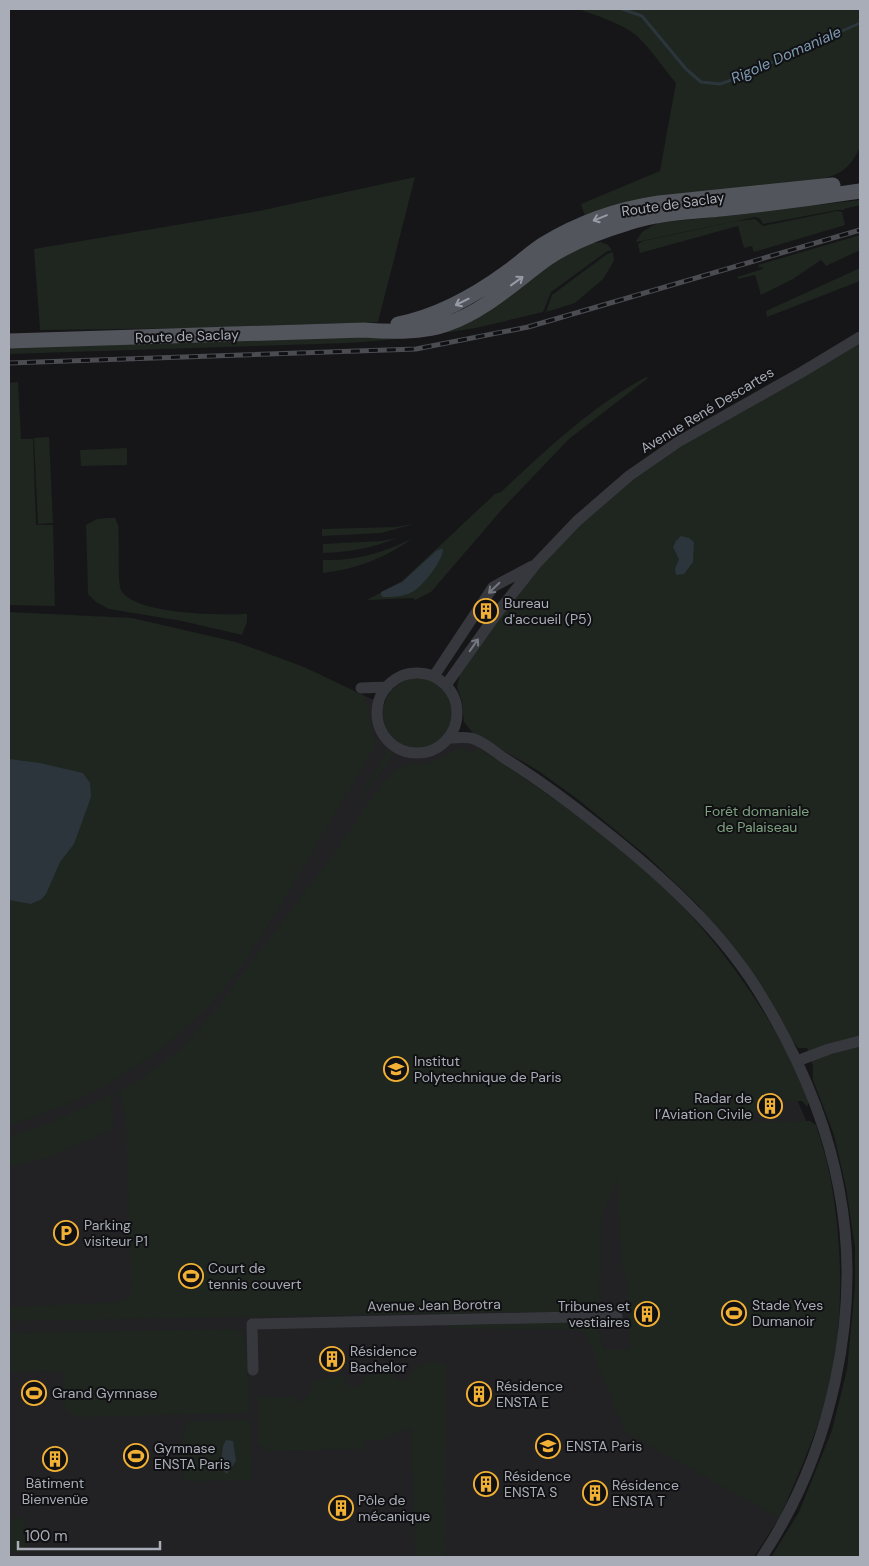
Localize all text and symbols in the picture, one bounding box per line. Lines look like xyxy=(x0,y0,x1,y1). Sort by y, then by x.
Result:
water label: Rigole Domaniale xyxy=(728,22,845,88)
street label: Route de Saclay xyxy=(620,188,726,220)
one-way arrow xyxy=(593,213,608,223)
one-way arrow xyxy=(509,276,523,286)
one-way arrow xyxy=(454,297,469,307)
street label: Route de Saclay xyxy=(135,325,239,347)
street label: Avenue René Descartes xyxy=(637,363,777,457)
one-way arrow xyxy=(487,582,500,594)
place label: Bureau d'accueil (P5) xyxy=(504,594,592,628)
building icon: Bureau d'accueil (P5) xyxy=(473,598,499,624)
one-way arrow xyxy=(469,638,479,652)
park label: Forêt domaniale de Palaiseau xyxy=(705,802,809,836)
place label: Institut Polytechnique de Paris xyxy=(414,1052,562,1086)
school or university icon: Institut Polytechnique de Paris xyxy=(383,1056,409,1082)
place label: Radar de l’Aviation Civile xyxy=(655,1089,752,1123)
building icon: Radar de l’Aviation Civile xyxy=(757,1093,783,1119)
place label: Parking visiteur P1 xyxy=(84,1216,148,1250)
parking icon: Parking visiteur P1 xyxy=(53,1220,79,1246)
place label: Court de tennis couvert xyxy=(208,1259,301,1293)
sports icon: Court de tennis couvert xyxy=(178,1263,204,1289)
street label: Avenue Jean Borotra xyxy=(367,1295,501,1315)
place label: Stade Yves Dumanoir xyxy=(752,1296,823,1330)
place label: Tribunes et vestiaires xyxy=(558,1297,630,1331)
sports icon: Stade Yves Dumanoir xyxy=(721,1300,747,1326)
building icon: Tribunes et vestiaires xyxy=(634,1301,660,1327)
place label: Résidence Bachelor xyxy=(350,1342,417,1376)
building icon: Résidence Bachelor xyxy=(319,1346,345,1372)
place label: Résidence ENSTA E xyxy=(496,1377,563,1411)
sports icon: Grand Gymnase xyxy=(21,1380,47,1406)
building icon: Résidence ENSTA E xyxy=(466,1381,492,1407)
place label: Grand Gymnase xyxy=(52,1384,157,1402)
school or university icon: ENSTA Paris xyxy=(535,1433,561,1459)
place label: ENSTA Paris xyxy=(566,1437,642,1455)
place label: Gymnase ENSTA Paris xyxy=(154,1439,230,1473)
sports icon: Gymnase ENSTA Paris xyxy=(123,1443,149,1469)
building icon: Bâtiment Bienvenüe xyxy=(42,1446,68,1472)
place label: Résidence ENSTA S xyxy=(504,1467,571,1501)
building icon: Résidence ENSTA S xyxy=(473,1471,499,1497)
place label: Bâtiment Bienvenüe xyxy=(22,1474,88,1508)
place label: Résidence ENSTA T xyxy=(612,1476,679,1510)
building icon: Résidence ENSTA T xyxy=(582,1480,608,1506)
place label: Pôle de mécanique xyxy=(358,1491,430,1525)
building icon: Pôle de mécanique xyxy=(328,1495,354,1521)
scale bar xyxy=(18,1518,160,1550)
text: 100 m xyxy=(25,1526,68,1546)

